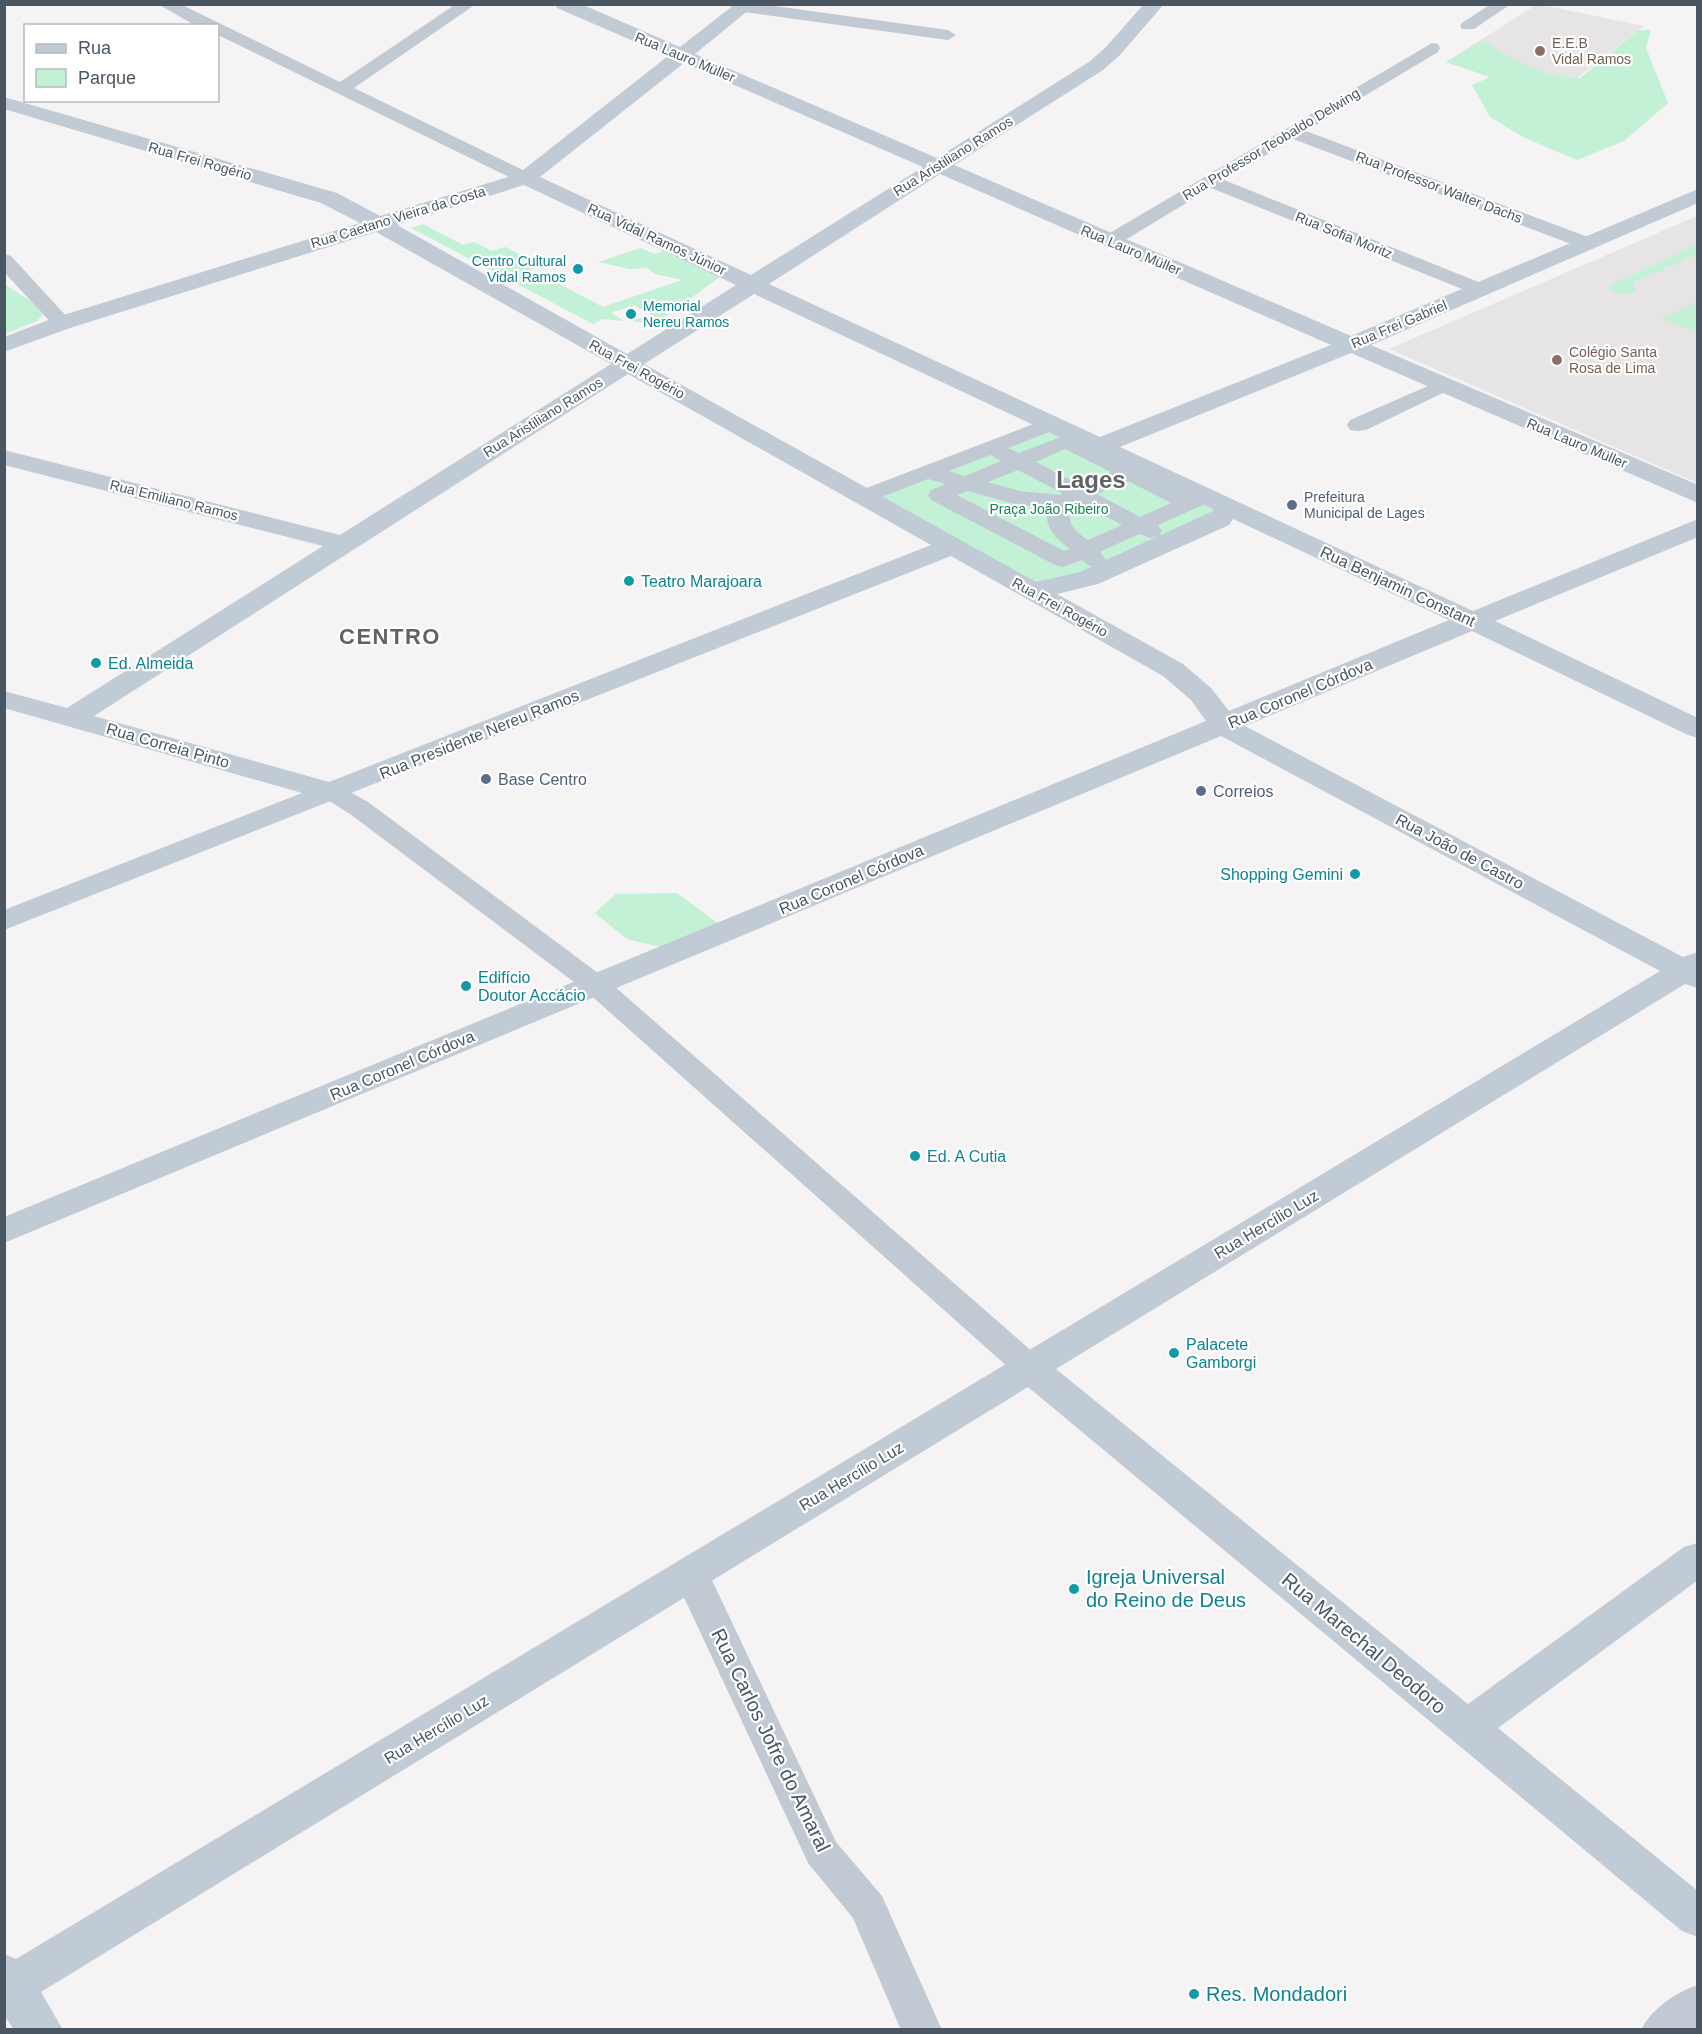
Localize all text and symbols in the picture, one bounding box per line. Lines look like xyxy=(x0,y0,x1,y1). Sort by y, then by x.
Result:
legend xyxy=(24,24,219,102)
street label: Rua Lauro Müller xyxy=(632,29,738,85)
place label: E.E.B Vidal Ramos xyxy=(1552,35,1631,67)
text: Rua xyxy=(78,38,112,58)
marker: E.E.B Vidal Ramos xyxy=(1533,44,1547,58)
text: Parque xyxy=(78,68,136,88)
street label: Rua Professor Teobaldo Delwing xyxy=(1180,85,1362,203)
street label: Rua Aristiliano Ramos xyxy=(890,113,1016,199)
street label: Rua Frei Rogério xyxy=(147,139,254,183)
street label: Rua Professor Walter Dachs xyxy=(1354,148,1524,226)
street label: Rua Caetano Vieira da Costa xyxy=(309,183,487,251)
street label: Rua Vidal Ramos Júnior xyxy=(585,200,729,278)
street label: Rua Sofia Moritz xyxy=(1293,208,1395,262)
street label: Rua Lauro Müller xyxy=(1078,222,1184,278)
place label: Centro Cultural Vidal Ramos xyxy=(472,253,566,285)
marker: Centro Cultural Vidal Ramos xyxy=(571,262,585,276)
street label: Rua Frei Gabriel xyxy=(1349,297,1449,351)
place label: Memorial Nereu Ramos xyxy=(643,298,729,330)
marker: Memorial Nereu Ramos xyxy=(624,307,638,321)
street label: Rua Frei Rogério xyxy=(587,336,688,402)
place label: Colégio Santa Rosa de Lima xyxy=(1569,344,1657,376)
marker: Colégio Santa Rosa de Lima xyxy=(1550,353,1564,367)
street label: Rua Aristiliano Ramos xyxy=(480,374,606,460)
street label: Rua Lauro Müller xyxy=(1524,415,1630,471)
district label: Lages xyxy=(1056,466,1126,493)
street label: Rua Emiliano Ramos xyxy=(108,476,240,524)
place label: Prefeitura Municipal de Lages xyxy=(1304,489,1425,521)
marker: Prefeitura Municipal de Lages xyxy=(1285,498,1299,512)
park label: Praça João Ribeiro xyxy=(989,501,1109,517)
street label: Rua Benjamin Constant xyxy=(1318,543,1478,630)
place label: Teatro Marajoara xyxy=(641,573,762,590)
marker: Teatro Marajoara xyxy=(622,574,636,588)
street label: Rua Frei Rogério xyxy=(1010,574,1111,640)
district label: CENTRO xyxy=(339,624,441,649)
place label: Ed. Almeida xyxy=(108,655,193,672)
street label: Rua Coronel Córdova xyxy=(1226,655,1375,732)
marker: Ed. Almeida xyxy=(89,656,103,670)
street label: Rua Presidente Nereu Ramos xyxy=(377,687,581,782)
street label: Rua Correia Pinto xyxy=(104,720,231,771)
place label: Base Centro xyxy=(498,771,587,788)
marker: Base Centro xyxy=(479,772,493,786)
place label: Correios xyxy=(1213,783,1273,800)
marker: Correios xyxy=(1194,784,1208,798)
street label: Rua João de Castro xyxy=(1393,811,1527,892)
street label: Rua Coronel Córdova xyxy=(777,841,926,918)
place label: Shopping Gemini xyxy=(1220,866,1343,883)
marker: Shopping Gemini xyxy=(1348,867,1362,881)
place label: Edifício Doutor Accácio xyxy=(478,969,586,1004)
marker: Edifício Doutor Accácio xyxy=(459,979,473,993)
street label: Rua Coronel Córdova xyxy=(328,1027,477,1104)
place label: Ed. A Cutia xyxy=(927,1148,1006,1165)
marker: Ed. A Cutia xyxy=(908,1149,922,1163)
street label: Rua Hercílio Luz xyxy=(1211,1187,1321,1262)
place label: Palacete Gamborgi xyxy=(1186,1336,1256,1371)
marker: Palacete Gamborgi xyxy=(1167,1346,1181,1360)
street label: Rua Hercílio Luz xyxy=(796,1439,906,1514)
place label: Igreja Universal do Reino de Deus xyxy=(1086,1566,1246,1611)
street label: Rua Marechal Deodoro xyxy=(1278,1568,1450,1718)
marker: Igreja Universal do Reino de Deus xyxy=(1067,1582,1081,1596)
street label: Rua Carlos Jofre do Amaral xyxy=(707,1625,835,1855)
street label: Rua Hercílio Luz xyxy=(381,1692,491,1767)
place label: Res. Mondadori xyxy=(1206,1983,1347,2005)
marker: Res. Mondadori xyxy=(1187,1987,1201,2001)

